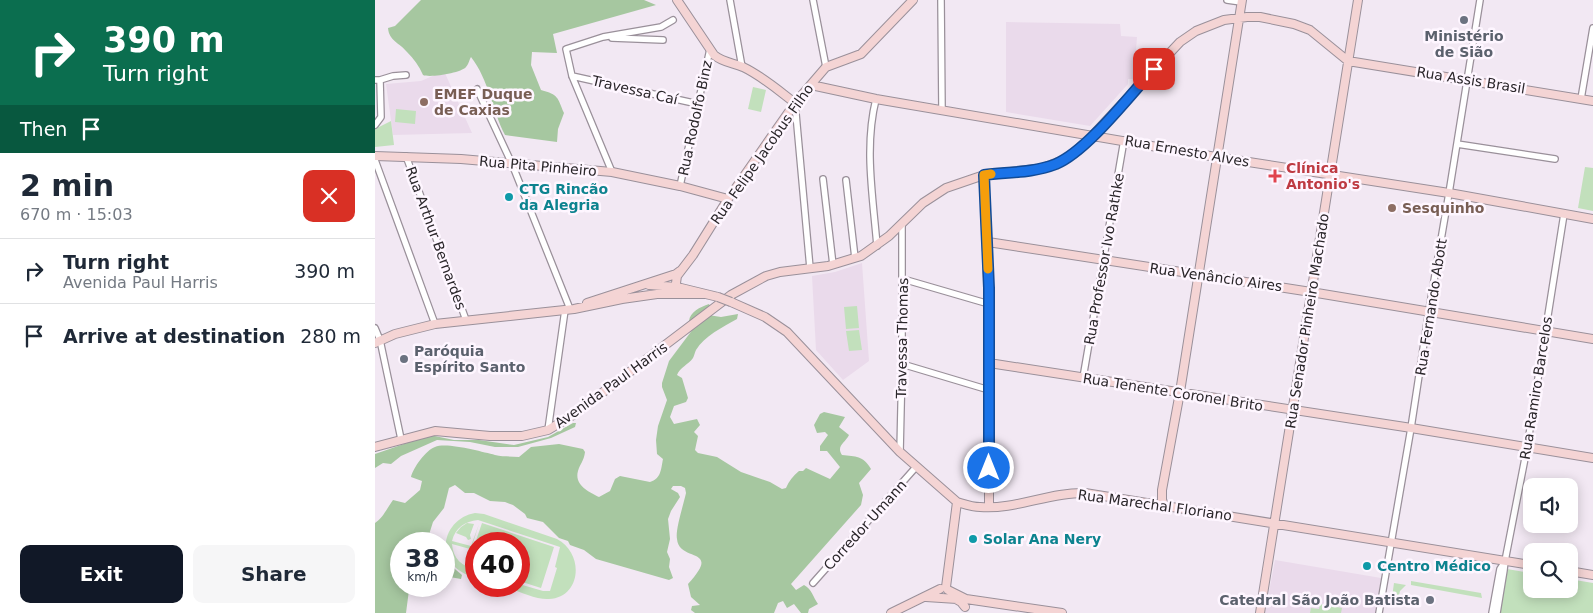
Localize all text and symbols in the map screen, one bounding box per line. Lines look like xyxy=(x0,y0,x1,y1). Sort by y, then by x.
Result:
marker: Ministério de Sião xyxy=(1458,14,1470,26)
icon: right xyxy=(20,20,85,85)
text: 390 m xyxy=(103,20,225,60)
place label: Ministério de Sião xyxy=(1424,28,1504,60)
pin xyxy=(1133,48,1175,90)
icon: arrive xyxy=(1140,55,1168,83)
street label: Rua Rodolfo Binz xyxy=(675,59,715,177)
text: Turn right xyxy=(103,61,208,86)
street label: Rua Assis Brasil xyxy=(1416,64,1526,96)
street label: Travessa Caí xyxy=(590,72,681,108)
street label: Rua Felipe Jacobus Filho xyxy=(707,81,817,227)
place label: EMEF Duque de Caxias xyxy=(434,86,533,118)
marker: EMEF Duque de Caxias xyxy=(418,96,430,108)
icon: arrive xyxy=(77,115,105,143)
text: Then xyxy=(20,118,67,140)
street label: Rua Ernesto Alves xyxy=(1123,132,1251,170)
street label: Rua Pita Pinheiro xyxy=(479,153,597,179)
place label: Clínica Antonio's xyxy=(1286,160,1360,192)
street label: Rua Arthur Bernardes xyxy=(403,164,469,312)
text: 2 min xyxy=(20,168,114,203)
marker: Clínica Antonio's xyxy=(1268,169,1282,183)
button: close xyxy=(303,170,355,222)
street label: Rua Professor Ivo Rathke xyxy=(1081,172,1127,346)
place label: CTG Rincão da Alegria xyxy=(519,181,608,213)
marker: CTG Rincão da Alegria xyxy=(503,191,515,203)
place label: Sesquinho xyxy=(1402,200,1485,216)
marker: Sesquinho xyxy=(1386,202,1398,214)
text: 670 m · 15:03 xyxy=(20,205,133,224)
street label: Rua Senador Pinheiro Machado xyxy=(1282,212,1332,430)
street label: Rua Fernando Abott xyxy=(1412,237,1450,377)
text: Turn right xyxy=(63,251,169,273)
icon: right xyxy=(20,257,48,285)
text: 390 m xyxy=(294,260,355,282)
street label: Rua Venâncio Aires xyxy=(1149,260,1283,294)
text: Avenida Paul Harris xyxy=(63,273,218,292)
street label: Travessa Thomas xyxy=(893,277,911,400)
street label: Rua Ramiro Barcelos xyxy=(1517,315,1555,461)
icon: arrive xyxy=(20,322,48,350)
text: Arrive at destination xyxy=(63,325,285,347)
text: 280 m xyxy=(300,325,361,347)
street label: Avenida Paul Harris xyxy=(551,339,671,431)
place label: Paróquia Espírito Santo xyxy=(414,343,526,375)
marker: Paróquia Espírito Santo xyxy=(398,353,410,365)
street label: Rua Tenente Coronel Brito xyxy=(1082,370,1264,414)
position arrow xyxy=(962,441,1014,493)
street label: Corredor Umann xyxy=(820,477,910,573)
map controls xyxy=(1523,478,1578,598)
button: sound xyxy=(1523,478,1578,533)
street label: Rua Marechal Floriano xyxy=(1077,486,1233,524)
place label: Solar Ana Nery xyxy=(983,531,1101,547)
speed limit sign: 40 xyxy=(465,532,530,597)
marker: Solar Ana Nery xyxy=(967,533,979,545)
button: search xyxy=(1523,543,1578,598)
text: 38 xyxy=(405,544,440,573)
button: Exit xyxy=(20,545,183,603)
button: Share xyxy=(193,545,355,603)
place label: Centro Médico xyxy=(1377,558,1491,574)
marker: Centro Médico xyxy=(1361,560,1373,572)
text: km/h xyxy=(407,570,438,584)
place label: Catedral São João Batista xyxy=(1219,592,1420,608)
marker: Catedral São João Batista xyxy=(1424,594,1436,606)

